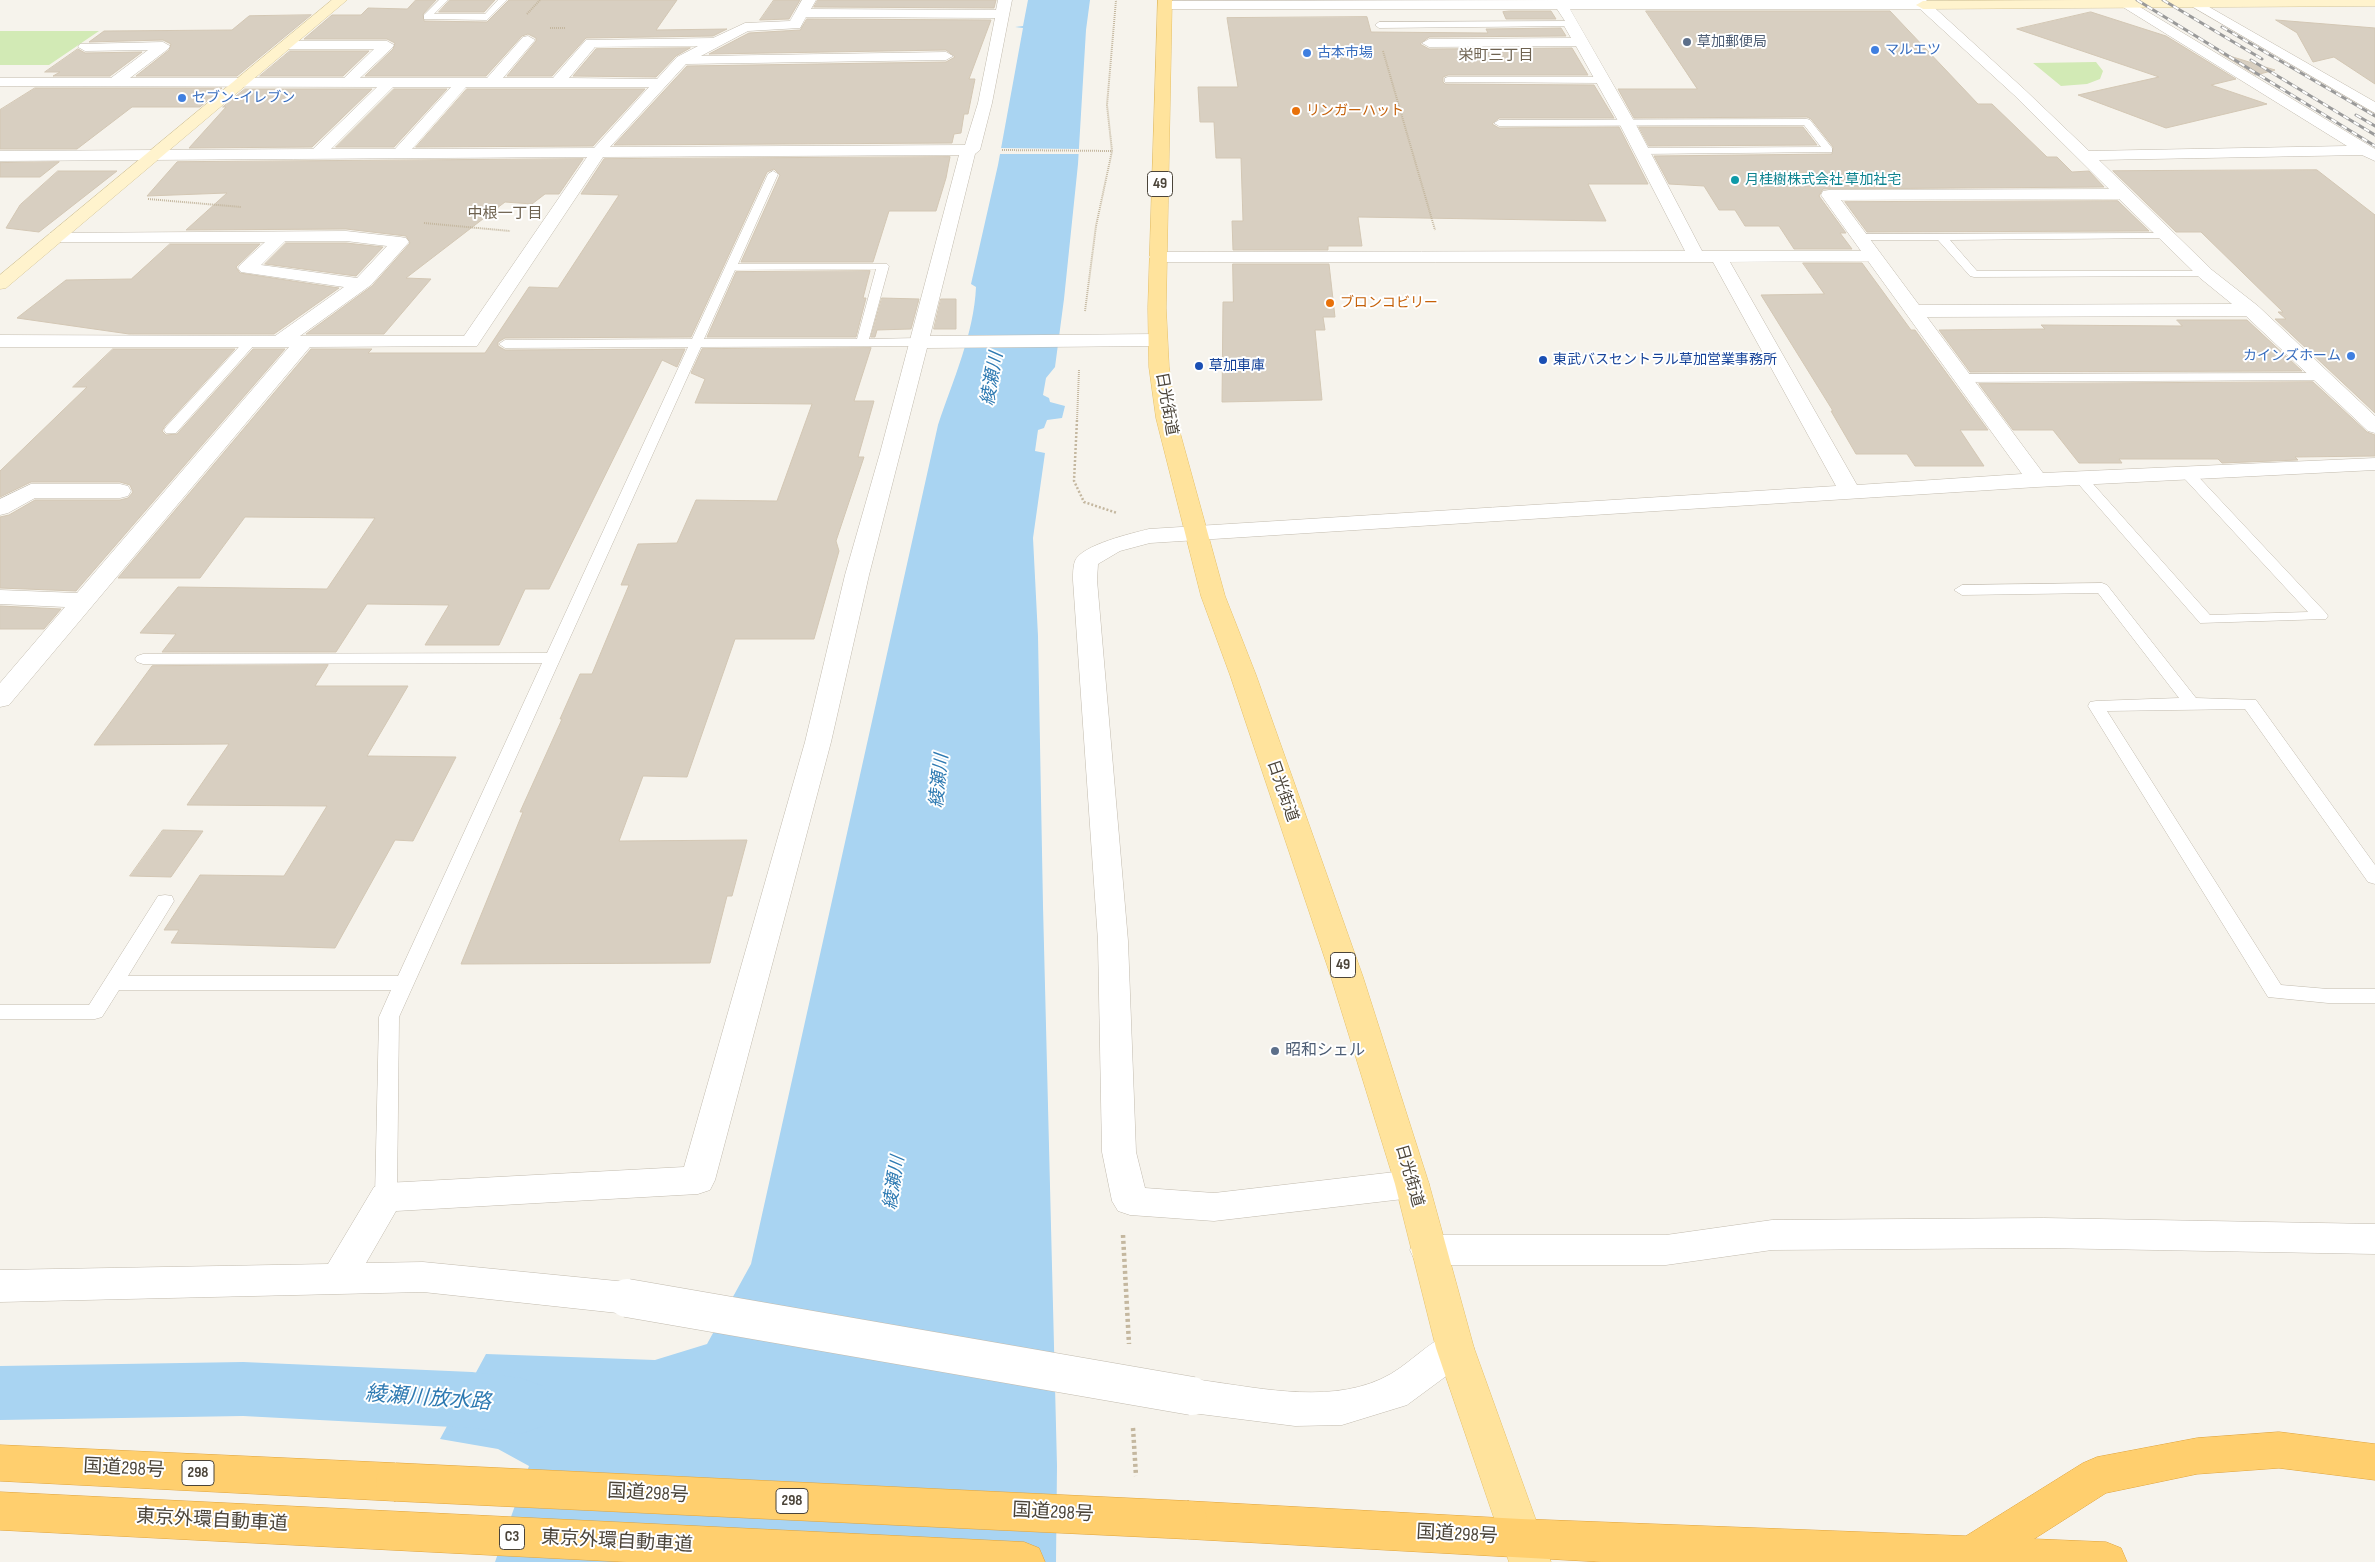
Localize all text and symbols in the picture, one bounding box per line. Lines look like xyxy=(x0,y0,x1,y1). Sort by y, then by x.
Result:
place label: 草加郵便局 xyxy=(1697,34,1767,50)
marker: 草加郵便局 xyxy=(1681,36,1693,48)
place label: マルエツ xyxy=(1885,42,1941,58)
marker: マルエツ xyxy=(1869,44,1881,56)
place label: 古本市場 xyxy=(1317,45,1373,61)
marker: 古本市場 xyxy=(1301,47,1313,59)
district label: 栄町三丁目 xyxy=(1459,47,1533,65)
place label: セブン-イレブン xyxy=(192,90,295,106)
marker: セブン-イレブン xyxy=(176,92,188,104)
place label: リンガーハット xyxy=(1306,103,1404,119)
marker: リンガーハット xyxy=(1290,105,1302,117)
road number: 49 xyxy=(1148,172,1172,196)
place label: 月桂樹株式会社 草加社宅 xyxy=(1745,172,1901,188)
marker: 月桂樹株式会社 草加社宅 xyxy=(1729,174,1741,186)
district label: 中根一丁目 xyxy=(468,205,542,223)
place label: ブロンコビリー xyxy=(1340,295,1438,311)
marker: ブロンコビリー xyxy=(1324,297,1336,309)
place label: カインズホーム xyxy=(2243,348,2341,364)
marker: カインズホーム xyxy=(2345,350,2357,362)
water label: 綾瀬川 xyxy=(978,351,1008,407)
place label: 東武バスセントラル草加営業事務所 xyxy=(1553,352,1777,368)
marker: 東武バスセントラル草加営業事務所 xyxy=(1537,354,1549,366)
place label: 草加車庫 xyxy=(1209,358,1265,374)
marker: 草加車庫 xyxy=(1193,360,1205,372)
street label: 日光街道 xyxy=(1151,371,1181,437)
water label: 綾瀬川 xyxy=(926,753,954,809)
street label: 日光街道 xyxy=(1263,758,1301,824)
road number: 49 xyxy=(1330,952,1356,978)
place label: 昭和シェル xyxy=(1285,1041,1365,1061)
marker: 昭和シェル xyxy=(1269,1045,1281,1057)
street label: 日光街道 xyxy=(1391,1143,1427,1209)
water label: 綾瀬川 xyxy=(880,1155,910,1211)
water label: 綾瀬川放水路 xyxy=(364,1382,492,1416)
street label: 国道298号 xyxy=(83,1455,165,1483)
road number: 298 xyxy=(182,1460,214,1486)
street label: 国道298号 xyxy=(607,1480,689,1508)
road number: 298 xyxy=(776,1488,808,1514)
street label: 国道298号 xyxy=(1012,1499,1094,1527)
street label: 東京外環自動車道 xyxy=(136,1506,288,1536)
street label: 国道298号 xyxy=(1416,1521,1498,1549)
road number: C3 xyxy=(500,1524,524,1550)
street label: 東京外環自動車道 xyxy=(541,1527,693,1557)

